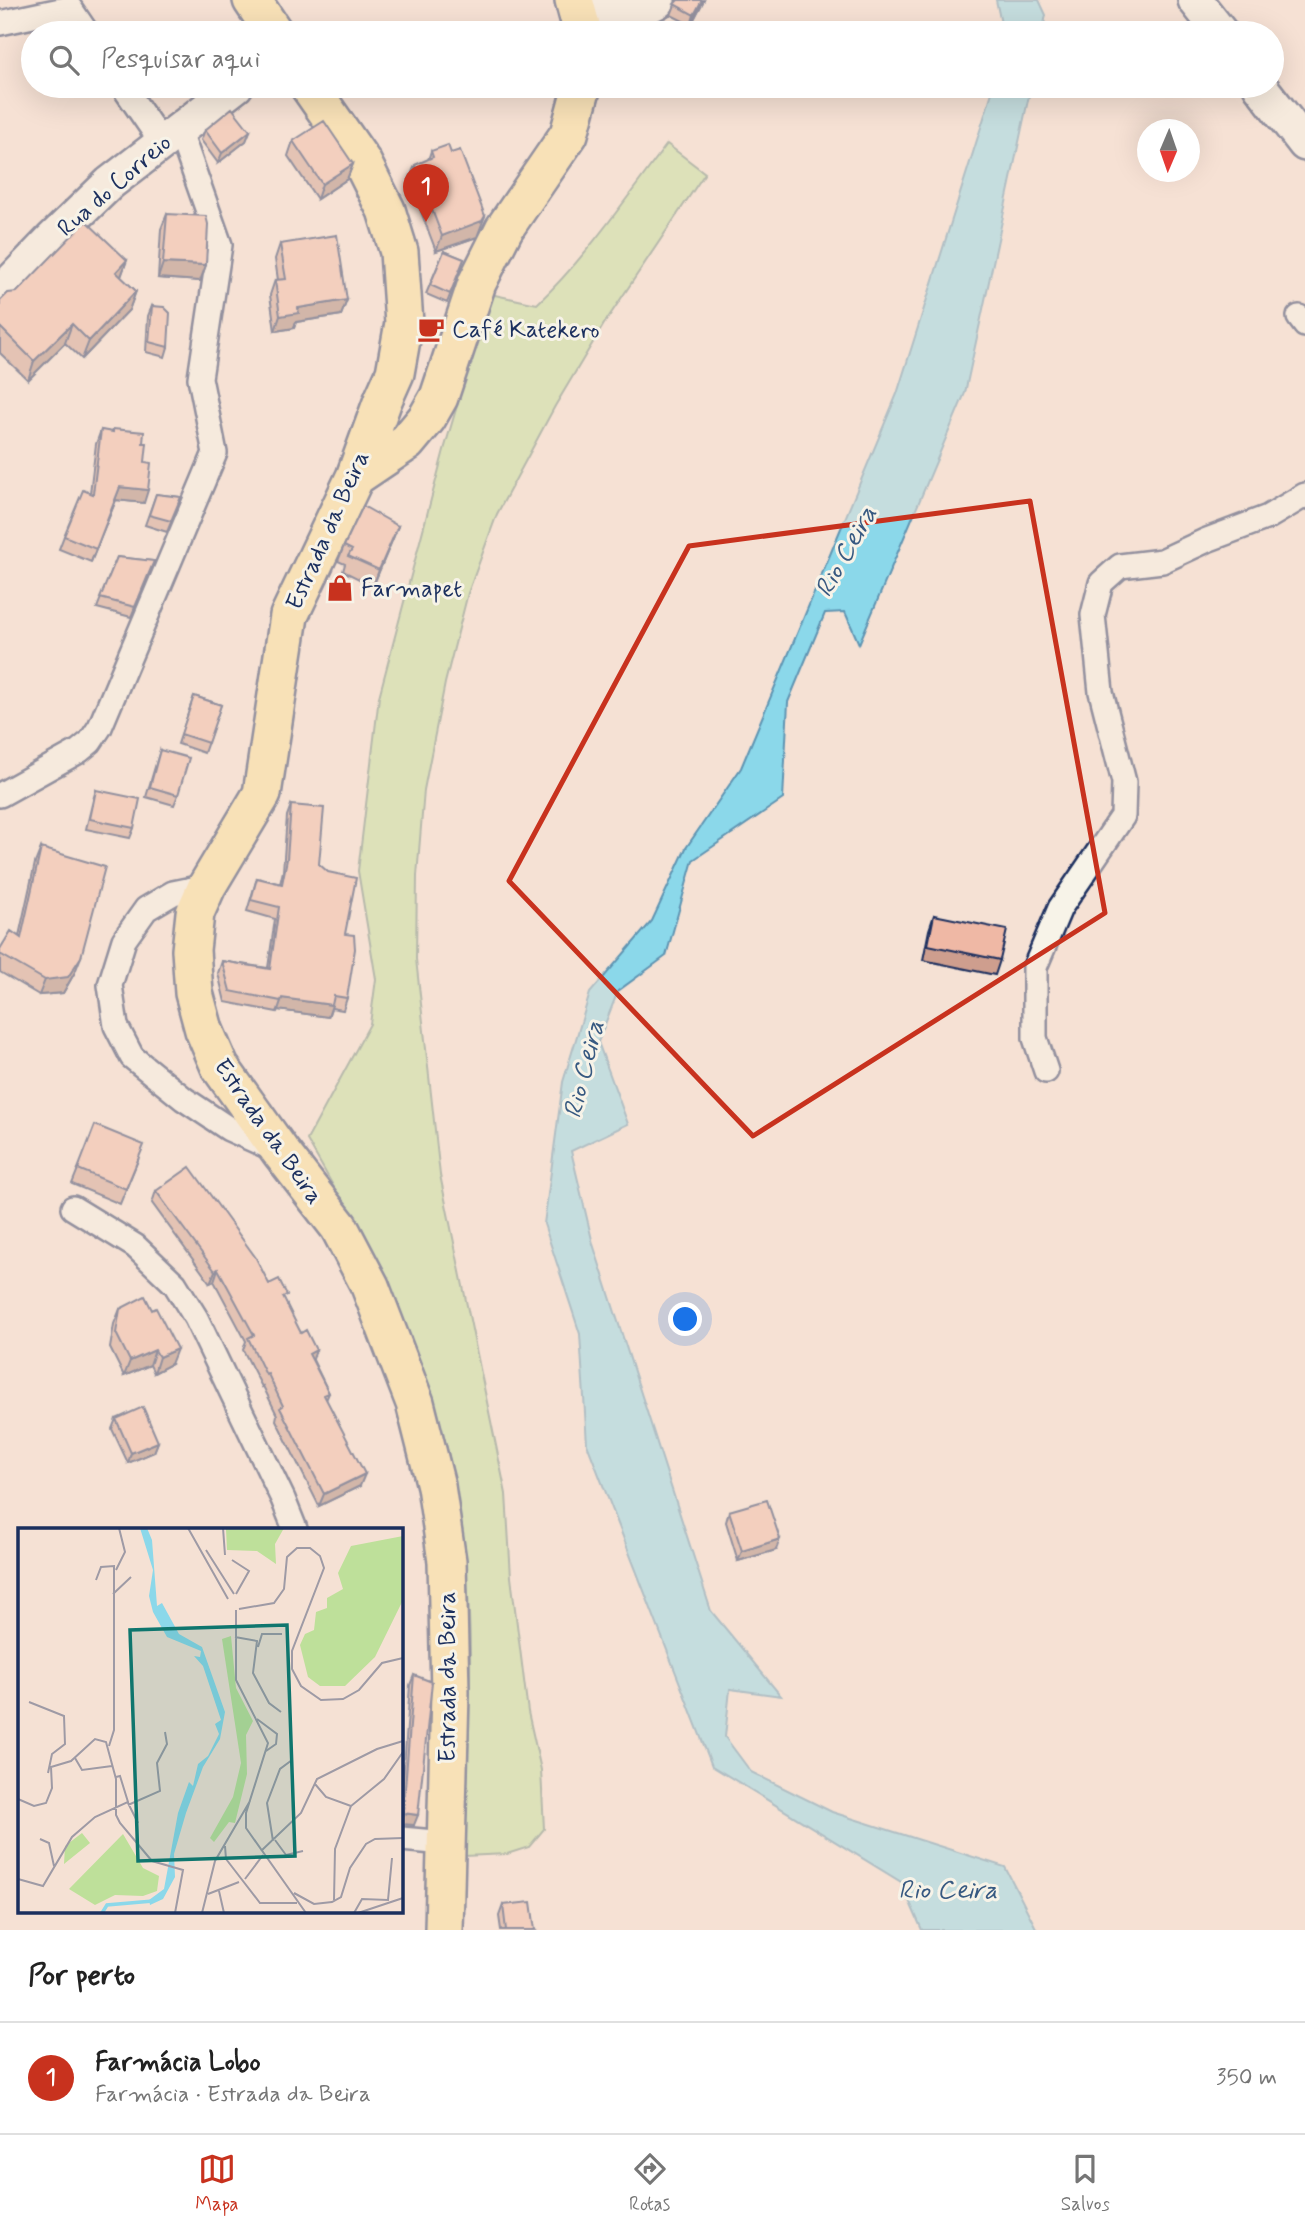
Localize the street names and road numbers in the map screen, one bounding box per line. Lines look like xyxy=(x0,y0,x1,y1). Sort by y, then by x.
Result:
street label: Rua do Correio xyxy=(51,128,179,244)
street label: Estrada da Beira xyxy=(279,446,377,615)
street label: Estrada da Beira xyxy=(206,1053,330,1211)
street label: Estrada da Beira xyxy=(433,1592,464,1762)

